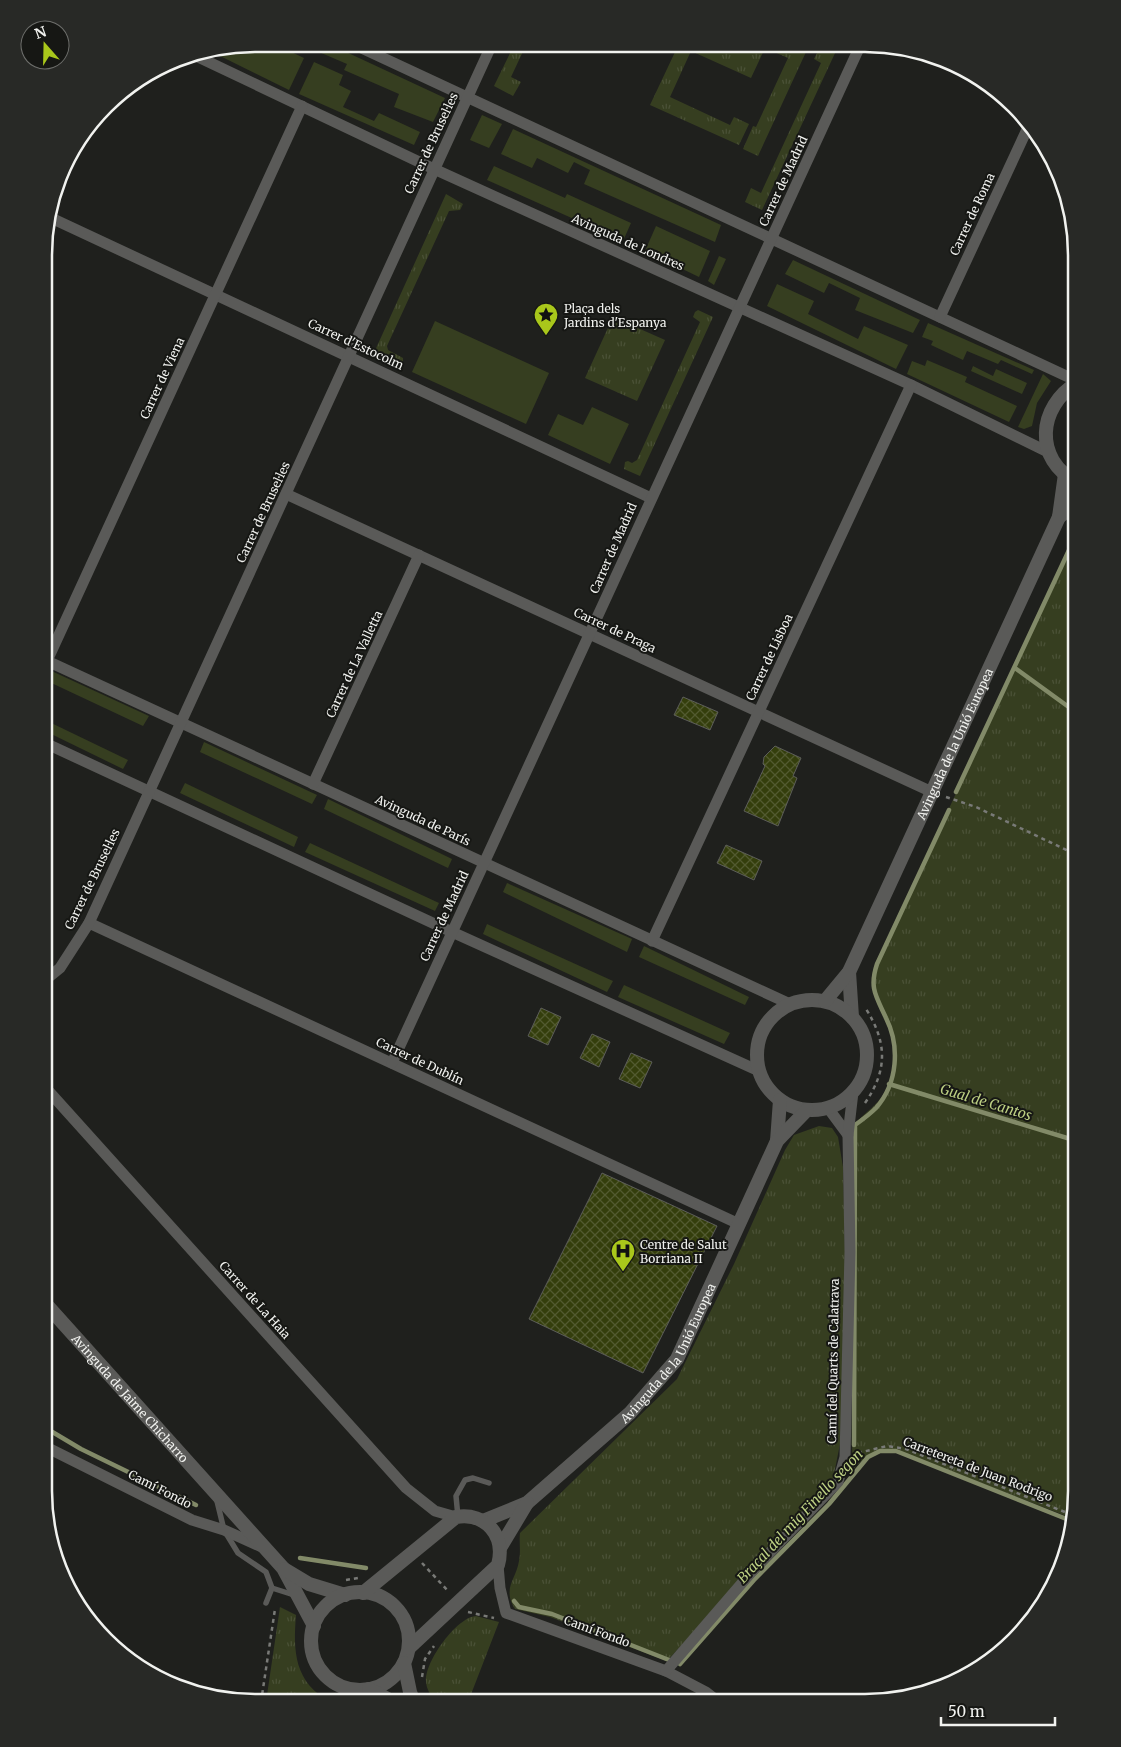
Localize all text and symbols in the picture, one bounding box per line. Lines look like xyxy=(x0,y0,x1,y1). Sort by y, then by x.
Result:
north arrow xyxy=(20,20,70,70)
text: N xyxy=(32,22,49,43)
street label: Carrer de Brusel·les xyxy=(401,90,461,196)
street label: Carrer de Madrid xyxy=(756,133,810,229)
street label: Carrer de Roma xyxy=(946,170,998,258)
street label: Avinguda de Londres xyxy=(569,210,687,274)
place label: Plaça dels Jardins d'Espanya xyxy=(563,301,667,330)
place icon: Plaça dels Jardins d'Espanya xyxy=(533,302,559,336)
street label: Carrer d'Estocolm xyxy=(306,315,406,373)
street label: Carrer de Viena xyxy=(137,334,188,421)
street label: Carrer de Brusel·les xyxy=(233,459,293,565)
street label: Carrer de Madrid xyxy=(586,500,640,596)
street label: Carrer de Praga xyxy=(572,604,659,656)
street label: Carrer de La Valletta xyxy=(323,608,386,720)
street label: Carrer de Lisboa xyxy=(742,611,796,703)
street label: Avinguda de la Unió Europea xyxy=(913,665,996,823)
street label: Avinguda de París xyxy=(372,791,473,849)
street label: Carrer de Brusel·les xyxy=(61,826,123,932)
street label: Carrer de Madrid xyxy=(417,868,471,964)
street label: Carrer de Dublín xyxy=(374,1034,466,1088)
water label: Gual de Cantos xyxy=(938,1080,1034,1124)
place label: Centre de Salut Borriana II xyxy=(640,1237,727,1266)
hospital icon: Centre de Salut Borriana II xyxy=(610,1238,636,1272)
street label: Carrer de La Haia xyxy=(216,1258,294,1342)
street label: Camí del Quarts de Calatrava xyxy=(824,1278,842,1444)
street label: Avinguda de la Unió Europea xyxy=(616,1280,718,1426)
street label: Avinguda de Jaime Chicharro xyxy=(68,1330,192,1465)
street label: Carretereta de Juan Rodrigo xyxy=(901,1434,1055,1504)
water label: Braçal del mig Finello segon xyxy=(733,1445,867,1587)
street label: Camí Fondo xyxy=(126,1467,194,1511)
street label: Camí Fondo xyxy=(562,1612,632,1650)
scale bar xyxy=(941,1694,1055,1726)
text: 50 m xyxy=(948,1702,985,1721)

